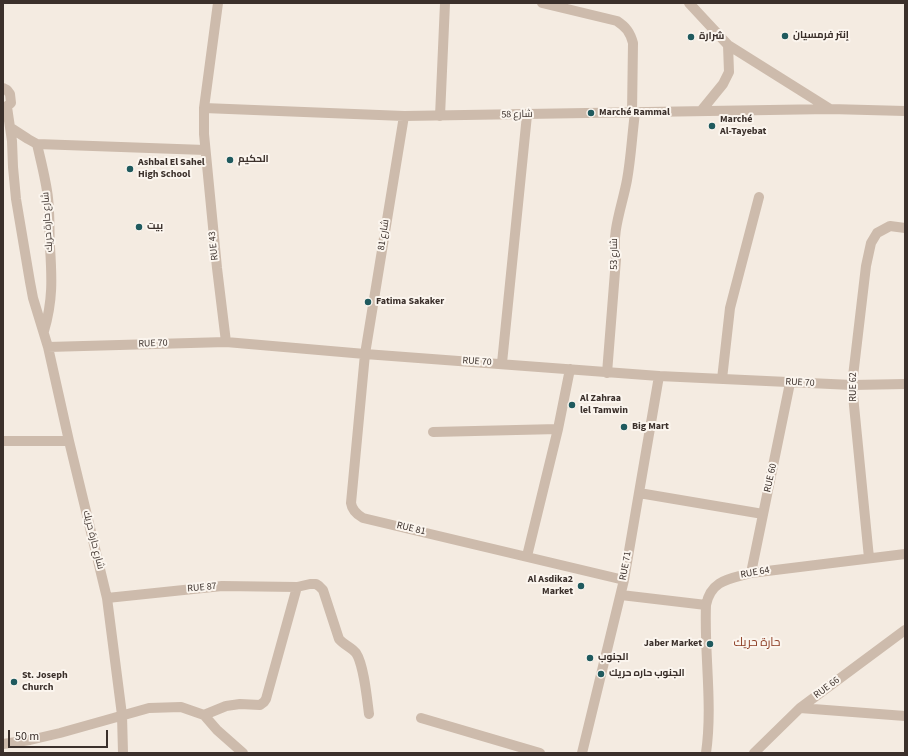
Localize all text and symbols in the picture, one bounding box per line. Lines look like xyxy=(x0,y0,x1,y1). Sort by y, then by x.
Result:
place label: إنتر فرمسيان xyxy=(793,30,849,42)
place label: شرارة xyxy=(699,31,724,43)
marker: إنتر فرمسيان xyxy=(780,31,790,41)
marker: شرارة xyxy=(686,32,696,42)
place label: Marché Rammal xyxy=(599,107,670,119)
marker: Marché Rammal xyxy=(586,108,596,118)
street label: شارع 58 xyxy=(501,109,533,121)
place label: Marché Al-Tayebat xyxy=(720,114,766,138)
marker: Marché Al-Tayebat xyxy=(707,121,717,131)
place label: الحكيم xyxy=(238,154,269,166)
marker: الحكيم xyxy=(225,155,235,165)
place label: Ashbal El Sahel High School xyxy=(138,157,205,180)
marker: Ashbal El Sahel High School xyxy=(125,164,135,174)
street label: شارع حارة حريك xyxy=(40,191,56,253)
street label: شارع 81 xyxy=(376,219,392,251)
place label: بيت xyxy=(147,221,163,233)
marker: بيت xyxy=(134,222,144,232)
street label: RUE 43 xyxy=(206,231,222,261)
street label: شارع 53 xyxy=(609,238,621,270)
place label: Fatima Sakaker xyxy=(376,296,444,308)
marker: Fatima Sakaker xyxy=(363,297,373,307)
street label: RUE 70 xyxy=(138,337,168,351)
street label: RUE 70 xyxy=(462,355,492,369)
street label: RUE 62 xyxy=(848,372,860,402)
street label: RUE 70 xyxy=(785,376,815,390)
place label: Al Zahraa lel Tamwin xyxy=(580,393,628,416)
marker: Al Zahraa lel Tamwin xyxy=(567,400,577,410)
place label: Big Mart xyxy=(632,421,669,433)
marker: Big Mart xyxy=(619,422,629,432)
street label: RUE 60 xyxy=(762,462,780,494)
street label: شارع حارة حريك xyxy=(80,509,106,571)
street label: RUE 81 xyxy=(395,520,427,538)
street label: RUE 71 xyxy=(618,551,634,581)
street label: RUE 64 xyxy=(740,565,770,581)
place label: Al Asdika2 Market xyxy=(528,574,573,598)
street label: RUE 87 xyxy=(187,581,217,595)
marker: Al Asdika2 Market xyxy=(576,581,586,591)
district label: حارة حريك xyxy=(734,636,780,650)
place label: Jaber Market xyxy=(644,638,702,650)
marker: Jaber Market xyxy=(705,639,715,649)
place label: الجنوب xyxy=(598,652,629,664)
marker: الجنوب xyxy=(585,653,595,663)
place label: الجنوب حاره حريك xyxy=(609,668,685,680)
marker: الجنوب حاره حريك xyxy=(596,669,606,679)
place label: St. Joseph Church xyxy=(22,670,68,694)
street label: RUE 66 xyxy=(812,674,842,702)
marker: St. Joseph Church xyxy=(9,677,19,687)
scale bar xyxy=(10,722,110,748)
text: 50 m xyxy=(15,728,39,745)

